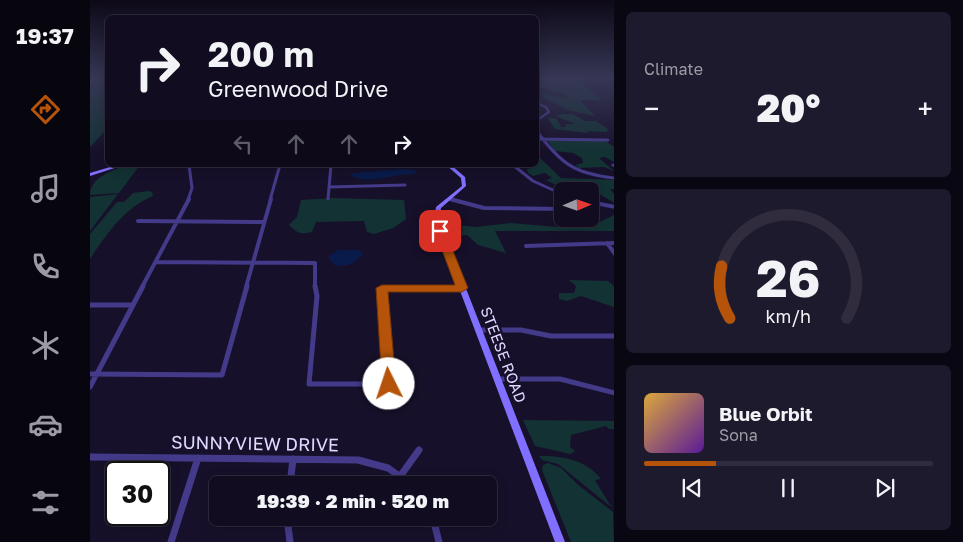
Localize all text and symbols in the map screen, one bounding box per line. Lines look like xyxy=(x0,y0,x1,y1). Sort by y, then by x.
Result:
text: 19:37 xyxy=(16,22,74,49)
text: 200 m xyxy=(208,33,314,75)
icon: right xyxy=(125,35,190,100)
text: Climate xyxy=(644,59,703,79)
text: Greenwood Drive xyxy=(208,75,388,102)
text: 20° xyxy=(757,85,820,130)
icon: directions xyxy=(28,92,63,127)
text: − xyxy=(644,92,659,125)
text: + xyxy=(918,92,933,125)
icon: left xyxy=(229,130,257,158)
icon: ahead xyxy=(282,130,310,158)
icon: ahead xyxy=(335,130,363,158)
icon: right xyxy=(388,130,416,158)
icon: music xyxy=(28,171,63,206)
north arrow xyxy=(554,182,599,228)
map controls xyxy=(554,182,599,227)
pin xyxy=(419,210,461,252)
icon: arrive xyxy=(426,217,454,245)
text: 26 xyxy=(756,246,821,308)
icon: phone xyxy=(28,249,63,284)
street label: STEESE ROAD xyxy=(477,304,530,405)
text: km/h xyxy=(766,305,811,327)
icon: climate xyxy=(28,328,63,363)
position arrow xyxy=(362,357,414,409)
text: Blue Orbit xyxy=(719,402,813,425)
icon: car xyxy=(28,407,63,442)
text: Sona xyxy=(719,425,758,445)
street label: SUNNYVIEW DRIVE xyxy=(171,431,339,455)
speed limit sign: 30 xyxy=(105,461,170,526)
icon: previous xyxy=(678,474,706,502)
icon: pause xyxy=(774,474,802,502)
icon: next xyxy=(871,474,899,502)
icon: filters xyxy=(28,485,63,520)
text: 19:39 · 2 min · 520 m xyxy=(257,489,449,512)

